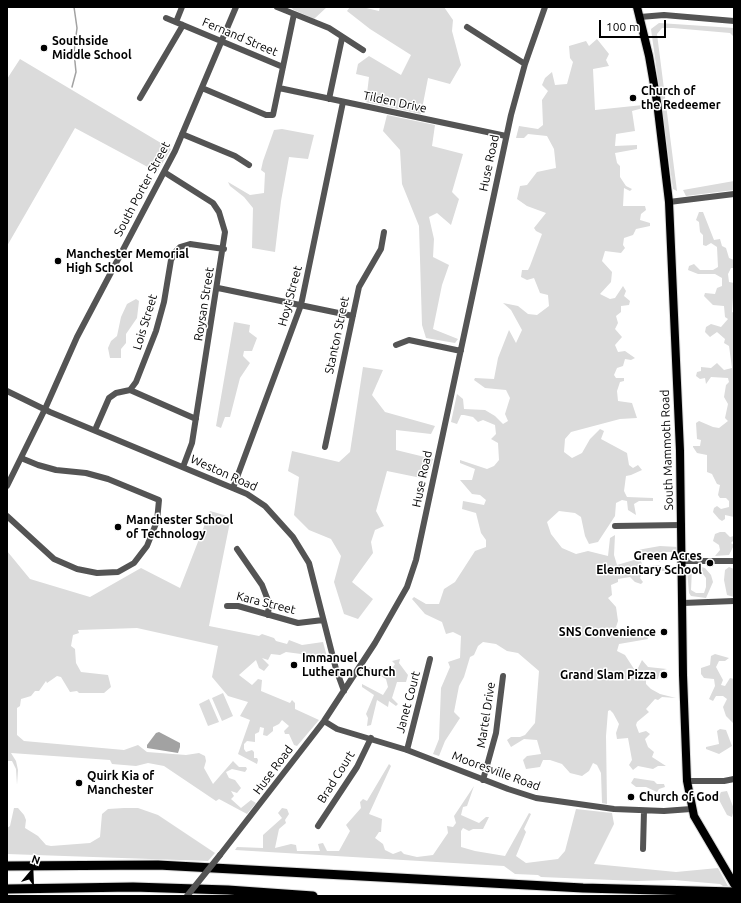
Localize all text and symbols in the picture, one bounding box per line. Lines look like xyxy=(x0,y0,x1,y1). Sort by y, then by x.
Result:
scale bar xyxy=(601,12,668,38)
street label: Fernand Street xyxy=(200,15,280,59)
text: 100 m xyxy=(606,20,639,33)
place label: Southside Middle School xyxy=(52,34,132,62)
marker: Southside Middle School xyxy=(39,43,49,53)
place label: Church of the Redeemer xyxy=(641,84,721,112)
street label: Tilden Drive xyxy=(362,88,428,116)
marker: Church of the Redeemer xyxy=(628,93,638,103)
street label: Huse Road xyxy=(476,133,502,193)
street label: South Porter Street xyxy=(111,139,173,239)
place label: Manchester Memorial High School xyxy=(66,247,189,275)
marker: Manchester Memorial High School xyxy=(53,256,63,266)
street label: Hoyt Street xyxy=(275,264,305,328)
street label: Roysan Street xyxy=(191,266,217,342)
street label: Lois Street xyxy=(130,292,160,352)
street label: Stanton Street xyxy=(322,295,352,375)
street label: South Mammoth Road xyxy=(658,389,676,511)
street label: Huse Road xyxy=(409,449,435,509)
street label: Weston Road xyxy=(188,452,260,494)
place label: Manchester School of Technology xyxy=(126,513,233,541)
marker: Manchester School of Technology xyxy=(113,522,123,532)
place label: Green Acres Elementary School xyxy=(596,549,702,577)
marker: Green Acres Elementary School xyxy=(705,558,715,568)
street label: Kara Street xyxy=(235,589,297,617)
place label: SNS Convenience xyxy=(559,625,656,639)
marker: SNS Convenience xyxy=(659,627,669,637)
place label: Immanuel Lutheran Church xyxy=(302,651,395,679)
marker: Immanuel Lutheran Church xyxy=(289,660,299,670)
place label: Grand Slam Pizza xyxy=(560,668,656,682)
street label: Janet Court xyxy=(393,669,423,735)
marker: Grand Slam Pizza xyxy=(659,670,669,680)
street label: Martel Drive xyxy=(474,681,498,749)
street label: Huse Road xyxy=(250,743,296,797)
street label: Brad Court xyxy=(314,748,358,806)
street label: Mooresville Road xyxy=(450,748,542,794)
place label: Quirk Kia of Manchester xyxy=(87,769,154,797)
marker: Quirk Kia of Manchester xyxy=(74,778,84,788)
place label: Church of God xyxy=(639,790,719,804)
marker: Church of God xyxy=(626,792,636,802)
north arrow xyxy=(12,851,52,891)
text: N xyxy=(30,853,42,867)

